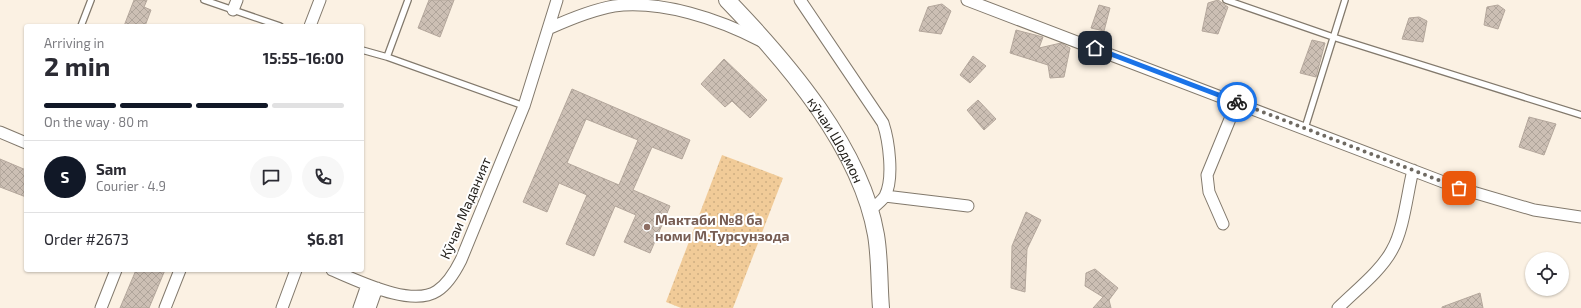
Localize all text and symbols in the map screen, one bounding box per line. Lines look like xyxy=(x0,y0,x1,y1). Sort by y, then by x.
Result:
pin xyxy=(1078,31,1112,65)
text: Arriving in xyxy=(44,35,104,51)
icon: home xyxy=(1084,37,1106,59)
text: 15:55–16:00 xyxy=(263,49,344,67)
text: 2 min xyxy=(44,50,110,81)
courier xyxy=(1217,82,1257,122)
icon: bike xyxy=(1226,91,1248,113)
street label: кӯчаи Шодмон xyxy=(804,93,868,185)
text: On the way · 80 m xyxy=(44,114,148,130)
street label: Кӯчаи Маданият xyxy=(436,154,494,261)
button: chat xyxy=(250,156,292,198)
button: phone xyxy=(302,156,344,198)
text: Sam xyxy=(96,160,127,178)
text: S xyxy=(61,168,69,186)
pin xyxy=(1442,171,1476,205)
icon: bag xyxy=(1448,177,1470,199)
text: Courier · 4.9 xyxy=(96,178,166,194)
place label: Мактаби №8 ба номи М.Турсунзода xyxy=(655,211,790,244)
marker: Мактаби №8 ба номи М.Турсунзода xyxy=(642,222,652,232)
text: Order #2673 xyxy=(44,230,129,248)
text: $6.81 xyxy=(307,230,344,248)
map controls xyxy=(1525,252,1569,296)
button: locate xyxy=(1525,252,1569,296)

